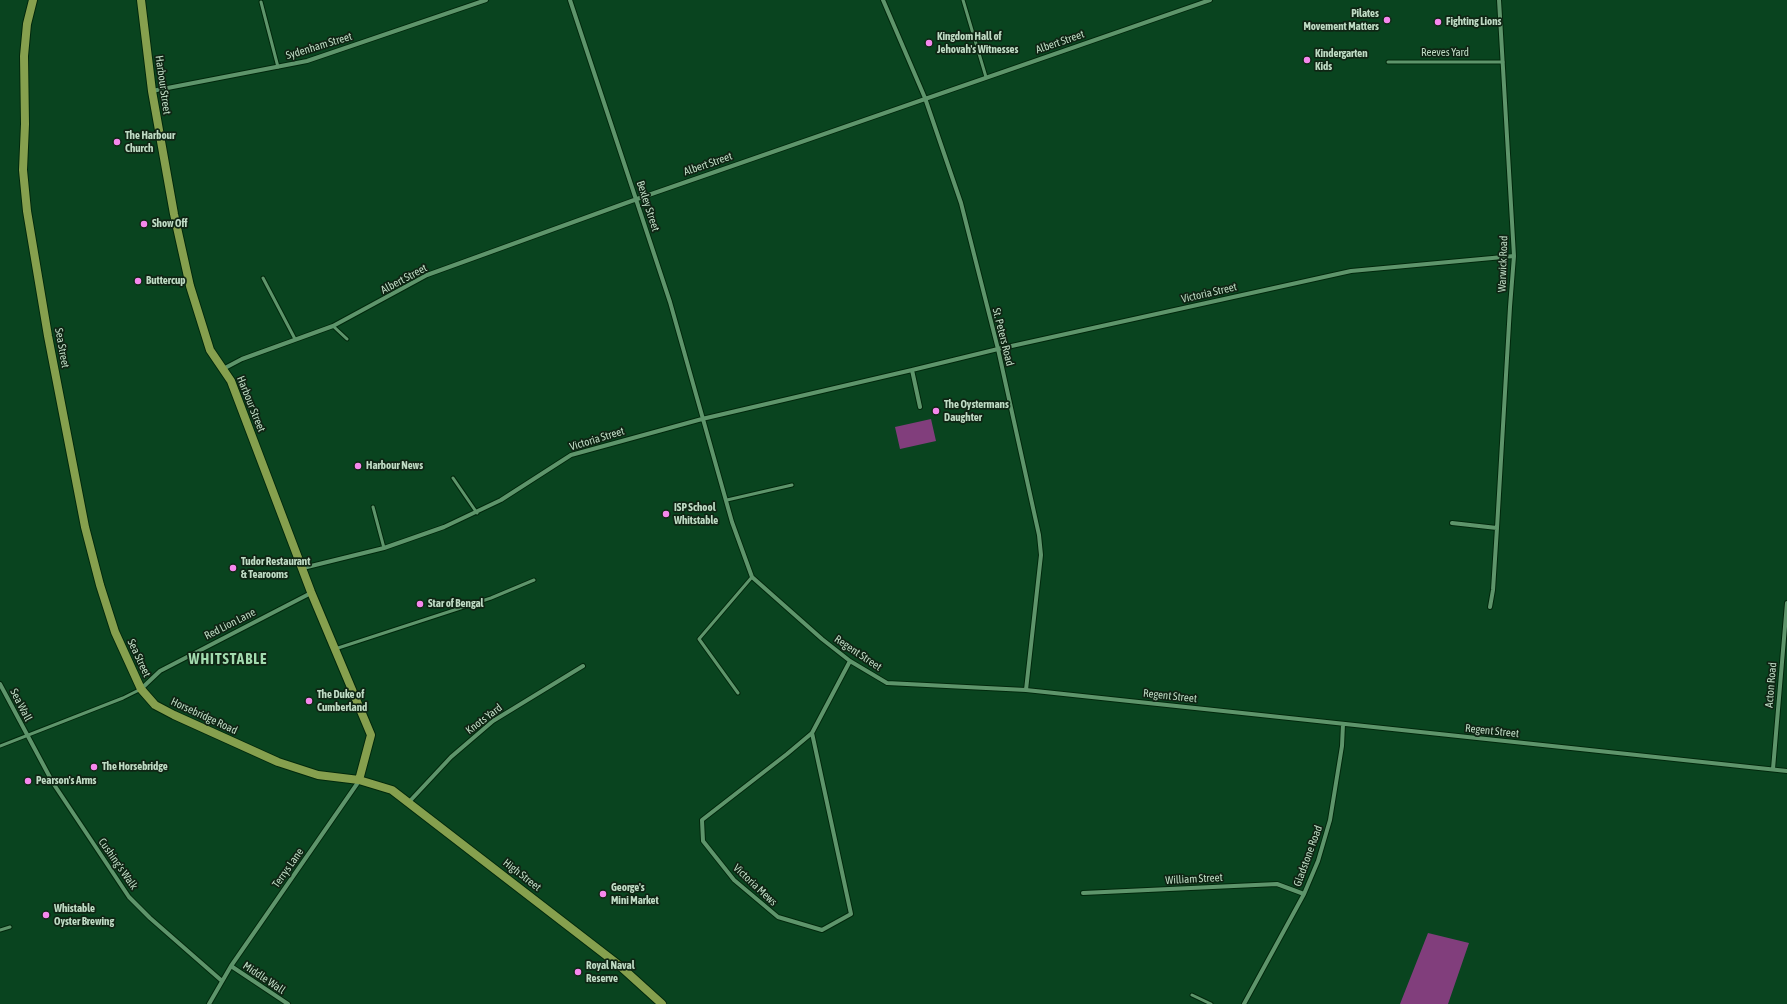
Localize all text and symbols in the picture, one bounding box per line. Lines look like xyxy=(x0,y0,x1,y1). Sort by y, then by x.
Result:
place label: Pilates Movement Matters xyxy=(1303,7,1379,33)
marker: Pilates Movement Matters xyxy=(1382,15,1392,25)
place label: Fighting Lions xyxy=(1446,15,1501,29)
marker: Fighting Lions xyxy=(1433,17,1443,27)
street label: Albert Street xyxy=(1034,28,1086,56)
street label: Sydenham Street xyxy=(284,30,354,62)
place label: Kingdom Hall of Jehovah's Witnesses xyxy=(937,30,1018,56)
marker: Kingdom Hall of Jehovah's Witnesses xyxy=(924,38,934,48)
street label: Reeves Yard xyxy=(1421,46,1469,60)
place label: Kindergarten Kids xyxy=(1315,47,1368,73)
street label: Harbour Street xyxy=(152,55,174,115)
marker: Kindergarten Kids xyxy=(1302,55,1312,65)
place label: The Harbour Church xyxy=(125,129,175,155)
marker: The Harbour Church xyxy=(112,137,122,147)
street label: Albert Street xyxy=(682,150,734,178)
street label: Bexley Street xyxy=(634,179,662,233)
place label: Show Off xyxy=(152,217,187,231)
marker: Show Off xyxy=(139,219,149,229)
street label: Warwick Road xyxy=(1495,236,1511,292)
street label: Albert Street xyxy=(379,261,429,297)
place label: Buttercup xyxy=(146,274,186,288)
marker: Buttercup xyxy=(133,276,143,286)
street label: Victoria Street xyxy=(1180,280,1238,306)
street label: St. Peters Road xyxy=(989,307,1017,367)
street label: Sea Street xyxy=(52,327,72,369)
street label: Harbour Street xyxy=(234,374,268,434)
place label: The Oystermans Daughter xyxy=(944,398,1009,424)
marker: The Oystermans Daughter xyxy=(931,406,941,416)
street label: Victoria Street xyxy=(568,424,626,454)
place label: Harbour News xyxy=(366,459,423,473)
marker: Harbour News xyxy=(353,461,363,471)
place label: ISP School Whitstable xyxy=(674,501,718,527)
marker: ISP School Whitstable xyxy=(661,509,671,519)
place label: Tudor Restaurant & Tearooms xyxy=(241,555,310,581)
marker: Tudor Restaurant & Tearooms xyxy=(228,563,238,573)
place label: Star of Bengal xyxy=(428,597,483,611)
marker: Star of Bengal xyxy=(415,599,425,609)
street label: Red Lion Lane xyxy=(202,605,258,643)
street label: Regent Street xyxy=(832,632,884,674)
street label: Sea Street xyxy=(124,637,154,679)
district label: WHITSTABLE xyxy=(189,650,267,668)
street label: Acton Road xyxy=(1762,662,1780,708)
street label: Sea Wall xyxy=(7,686,35,724)
street label: Regent Street xyxy=(1142,687,1198,705)
place label: The Duke of Cumberland xyxy=(317,688,367,714)
street label: Horsebridge Road xyxy=(169,695,239,737)
marker: The Duke of Cumberland xyxy=(304,696,314,706)
street label: Knots Yard xyxy=(463,701,505,737)
street label: Regent Street xyxy=(1464,722,1520,740)
place label: The Horsebridge xyxy=(102,760,168,774)
marker: The Horsebridge xyxy=(89,762,99,772)
place label: Pearson's Arms xyxy=(36,774,96,788)
marker: Pearson's Arms xyxy=(23,776,33,786)
street label: Gladstone Road xyxy=(1291,824,1325,888)
street label: Cushing's Walk xyxy=(95,836,141,892)
street label: Terrys Lane xyxy=(270,846,306,890)
street label: High Street xyxy=(500,856,544,894)
street label: Victoria Mews xyxy=(730,861,780,909)
street label: William Street xyxy=(1165,871,1223,887)
place label: George's Mini Market xyxy=(611,881,659,907)
marker: George's Mini Market xyxy=(598,889,608,899)
place label: Whistable Oyster Brewing xyxy=(54,902,114,928)
marker: Whistable Oyster Brewing xyxy=(41,910,51,920)
street label: Middle Wall xyxy=(240,959,288,997)
place label: Royal Naval Reserve xyxy=(586,959,635,985)
marker: Royal Naval Reserve xyxy=(573,967,583,977)

